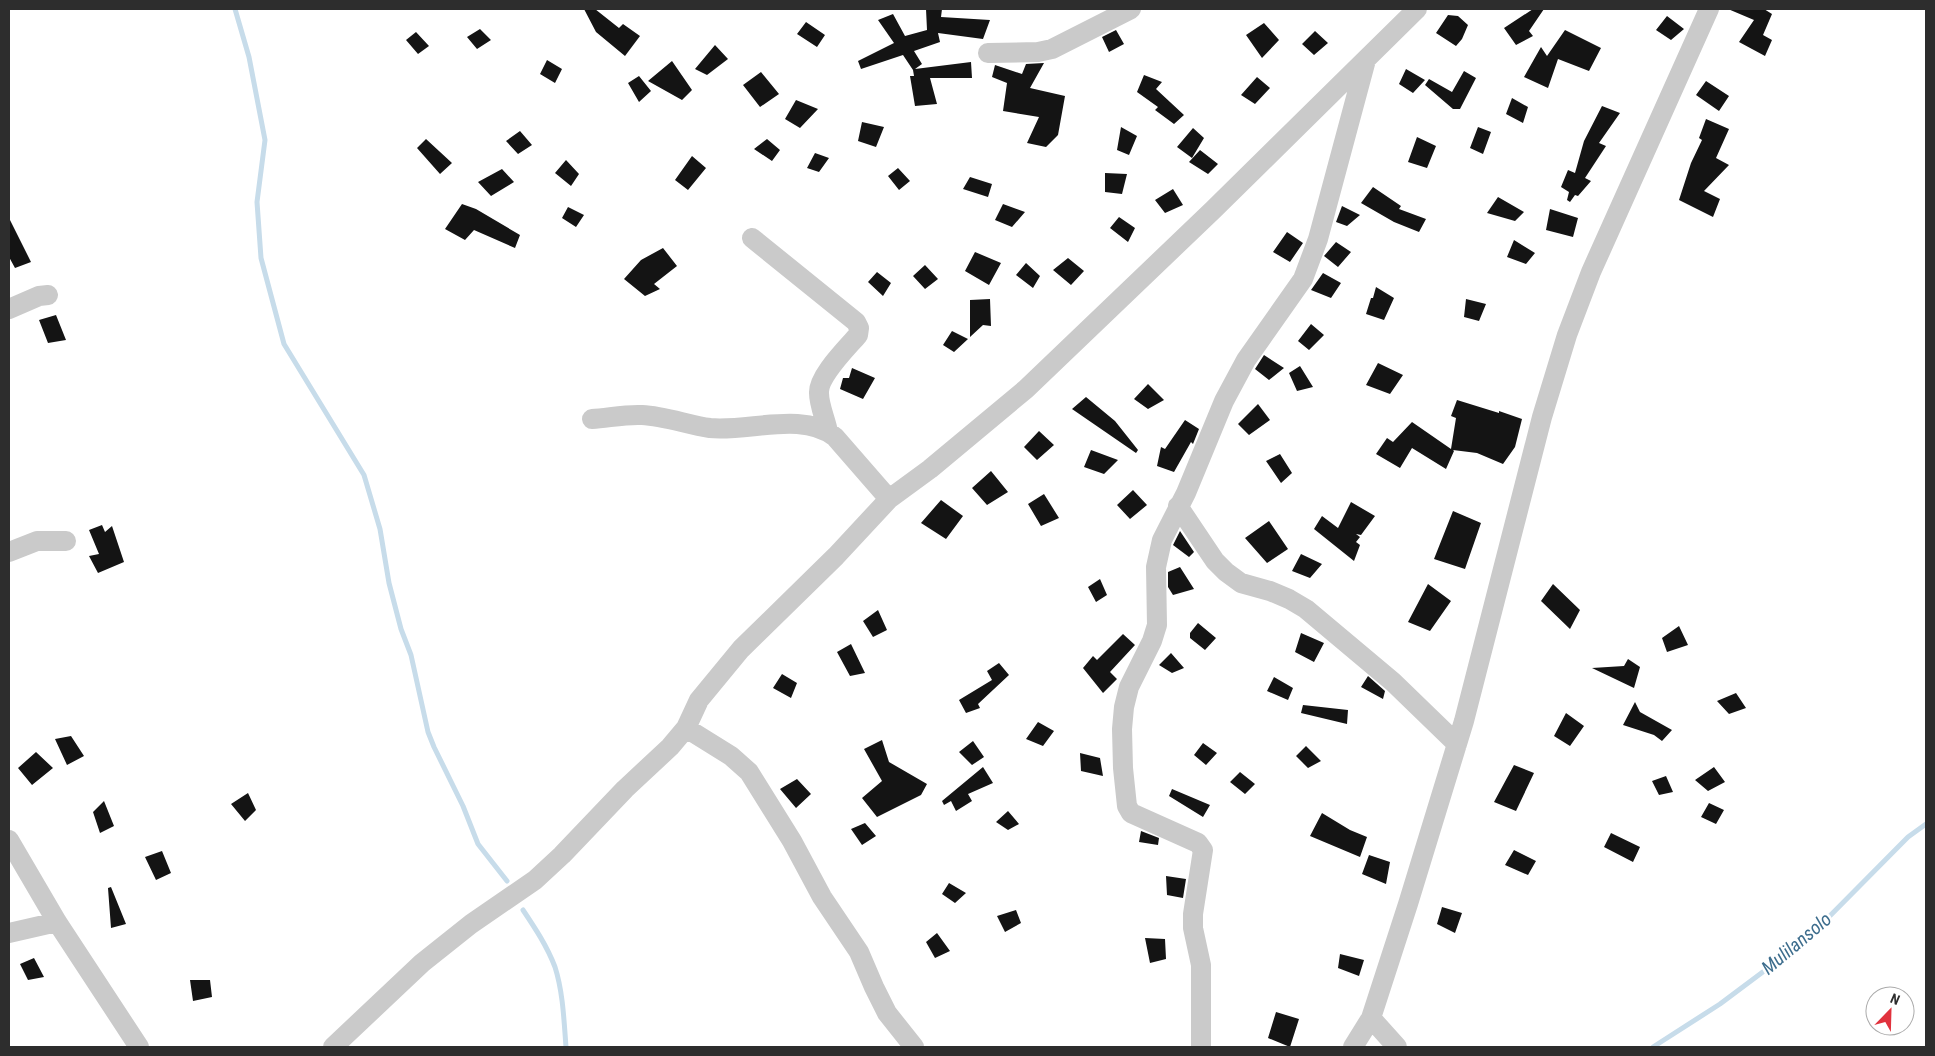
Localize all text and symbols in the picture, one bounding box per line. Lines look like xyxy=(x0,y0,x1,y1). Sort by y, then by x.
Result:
water label: Mulilansolo xyxy=(1757,907,1836,979)
north arrow xyxy=(1865,986,1915,1036)
text: N xyxy=(1888,990,1902,1008)

